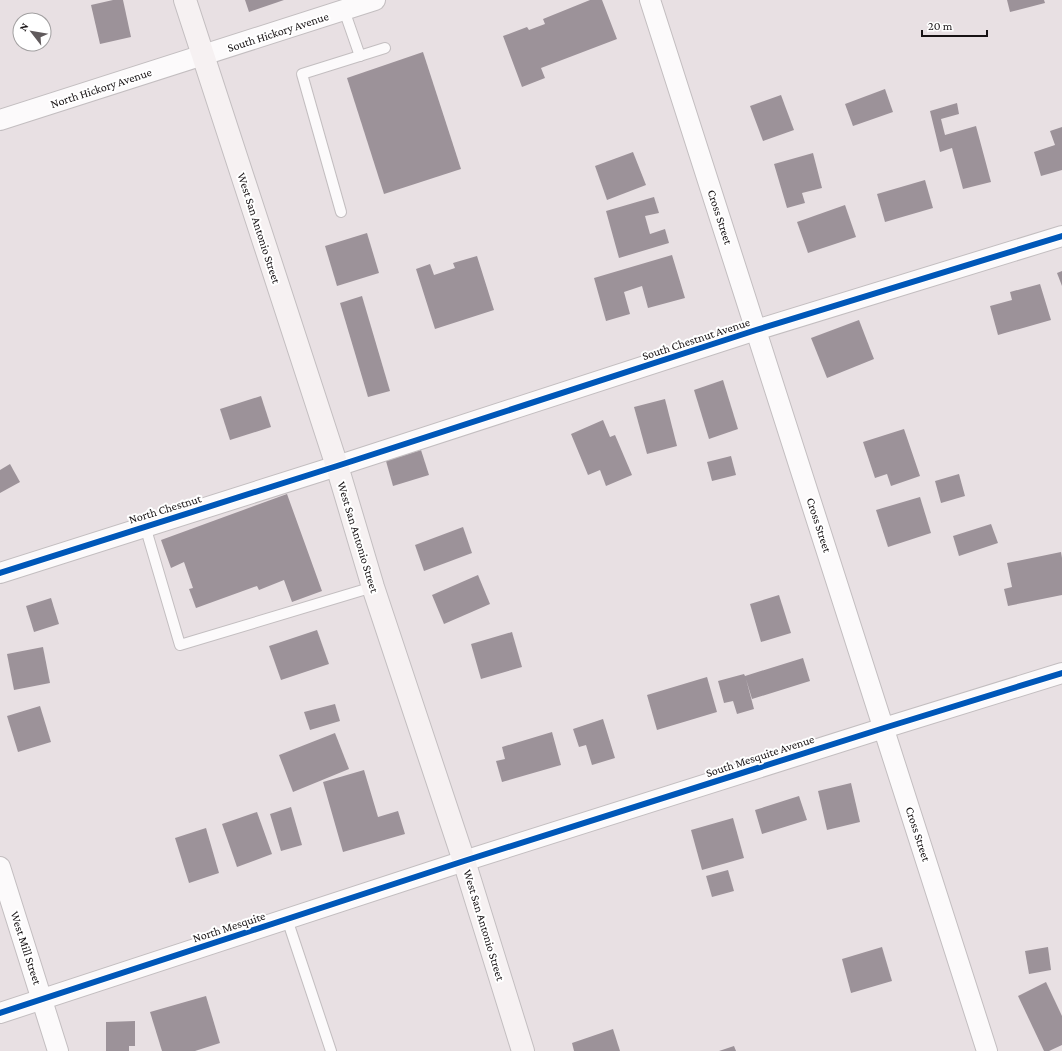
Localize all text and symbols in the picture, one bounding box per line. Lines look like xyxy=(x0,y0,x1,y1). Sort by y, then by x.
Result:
street label: South Hickory Avenue xyxy=(226,9,330,55)
north arrow xyxy=(12,12,52,52)
scale bar xyxy=(922,12,987,38)
text: 20 m xyxy=(928,19,953,33)
text: N xyxy=(16,20,31,33)
street label: North Hickory Avenue xyxy=(49,65,153,111)
street label: West San Antonio Street xyxy=(234,171,284,286)
street label: Cross Street xyxy=(705,188,736,247)
street label: South Chestnut Avenue xyxy=(640,315,752,363)
street label: West San Antonio Street xyxy=(334,480,382,595)
street label: North Chestnut xyxy=(127,491,204,527)
street label: Cross Street xyxy=(804,496,835,555)
street label: South Mesquite Avenue xyxy=(704,732,816,780)
street label: Cross Street xyxy=(903,805,934,864)
street label: West San Antonio Street xyxy=(460,868,508,983)
street label: West Mill Street xyxy=(8,909,45,988)
street label: North Mesquite xyxy=(191,909,267,945)

